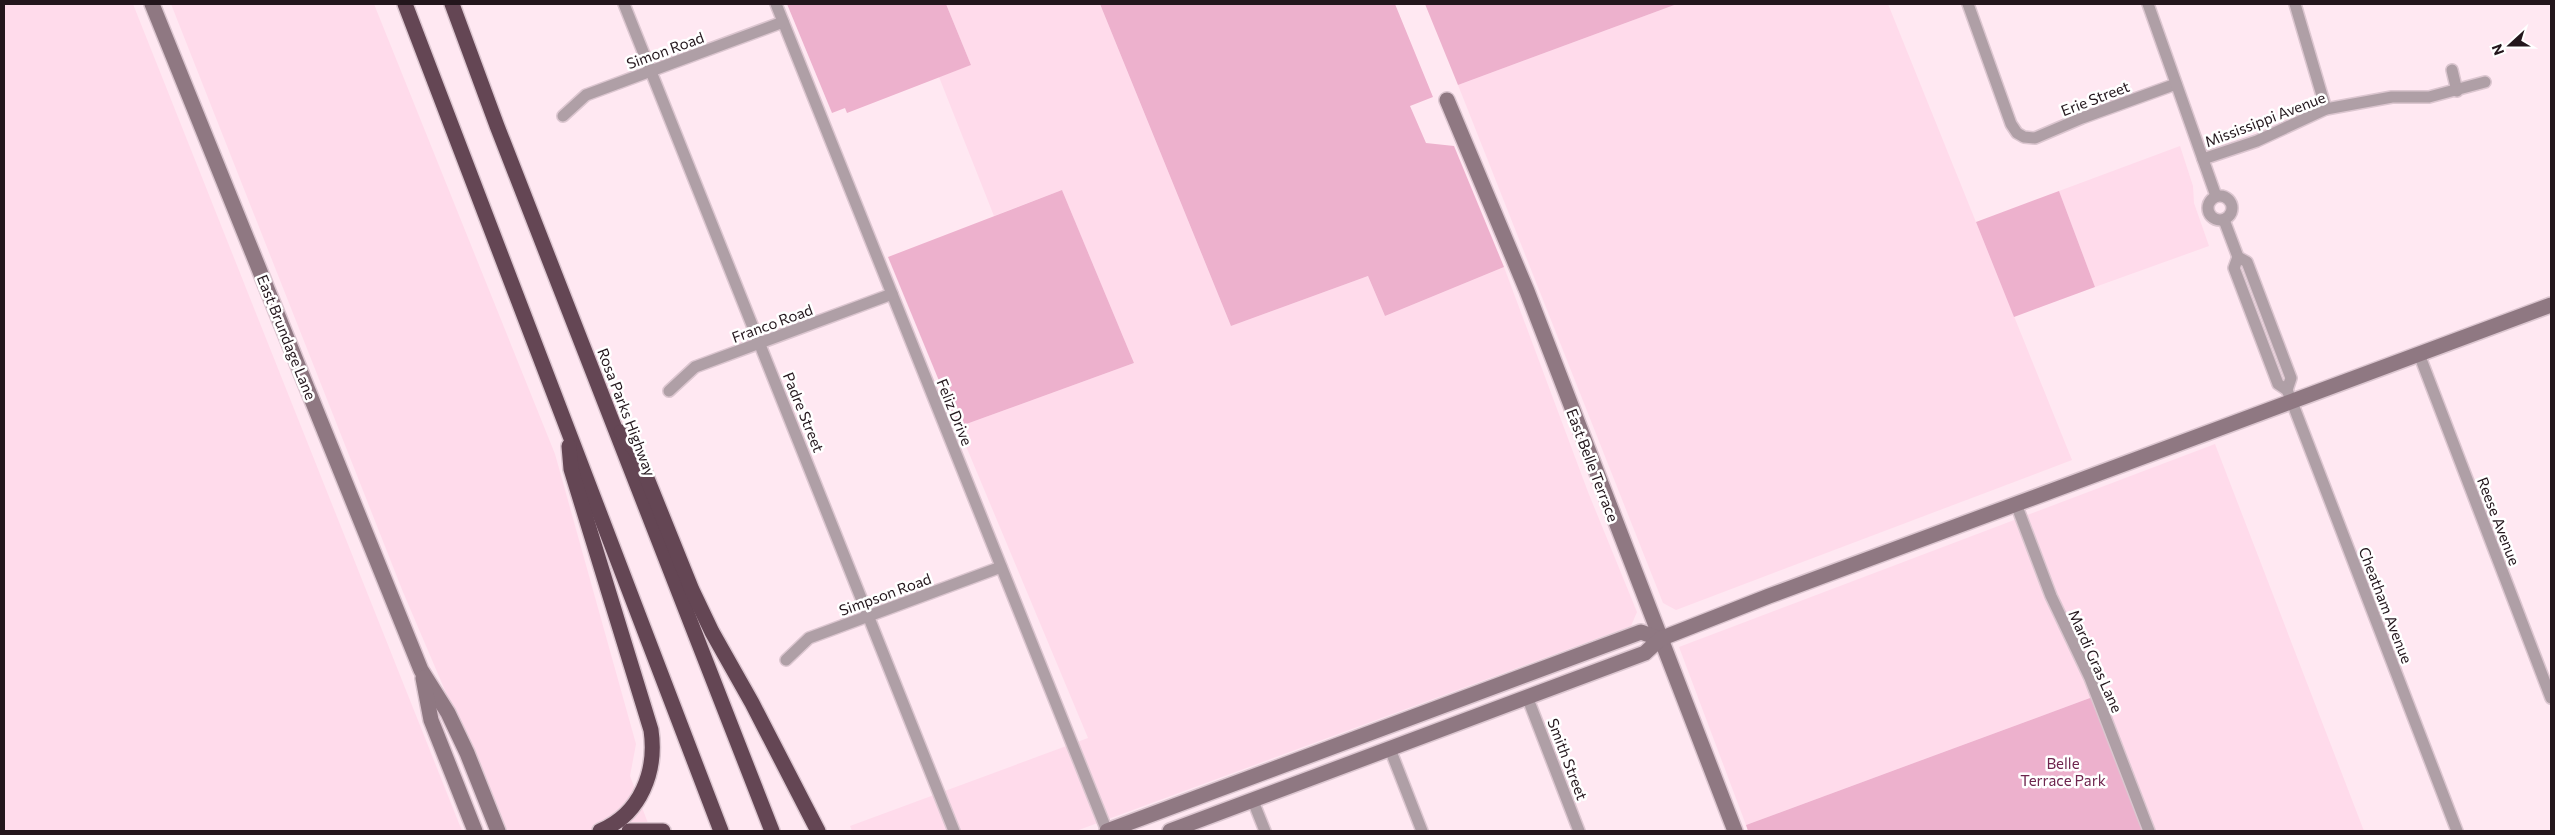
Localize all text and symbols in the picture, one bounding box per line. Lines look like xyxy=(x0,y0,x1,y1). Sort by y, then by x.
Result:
north arrow xyxy=(2485,20,2535,70)
street label: Simon Road xyxy=(624,28,706,72)
text: N xyxy=(2488,42,2507,58)
street label: Erie Street xyxy=(2058,77,2132,119)
street label: Mississippi Avenue xyxy=(2202,88,2328,150)
street label: East Brundage Lane xyxy=(254,272,320,402)
street label: Franco Road xyxy=(729,300,815,346)
street label: Rosa Parks Highway xyxy=(594,345,660,479)
street label: Padre Street xyxy=(780,369,828,455)
street label: Feliz Drive xyxy=(933,376,977,448)
street label: East Belle Terrace xyxy=(1563,406,1623,524)
street label: Reese Avenue xyxy=(2474,474,2524,568)
street label: Cheatham Avenue xyxy=(2356,544,2417,666)
street label: Simpson Road xyxy=(836,569,934,619)
street label: Mardi Gras Lane xyxy=(2065,607,2127,715)
street label: Smith Street xyxy=(1544,716,1592,802)
park label: Belle Terrace Park xyxy=(2020,754,2106,789)

